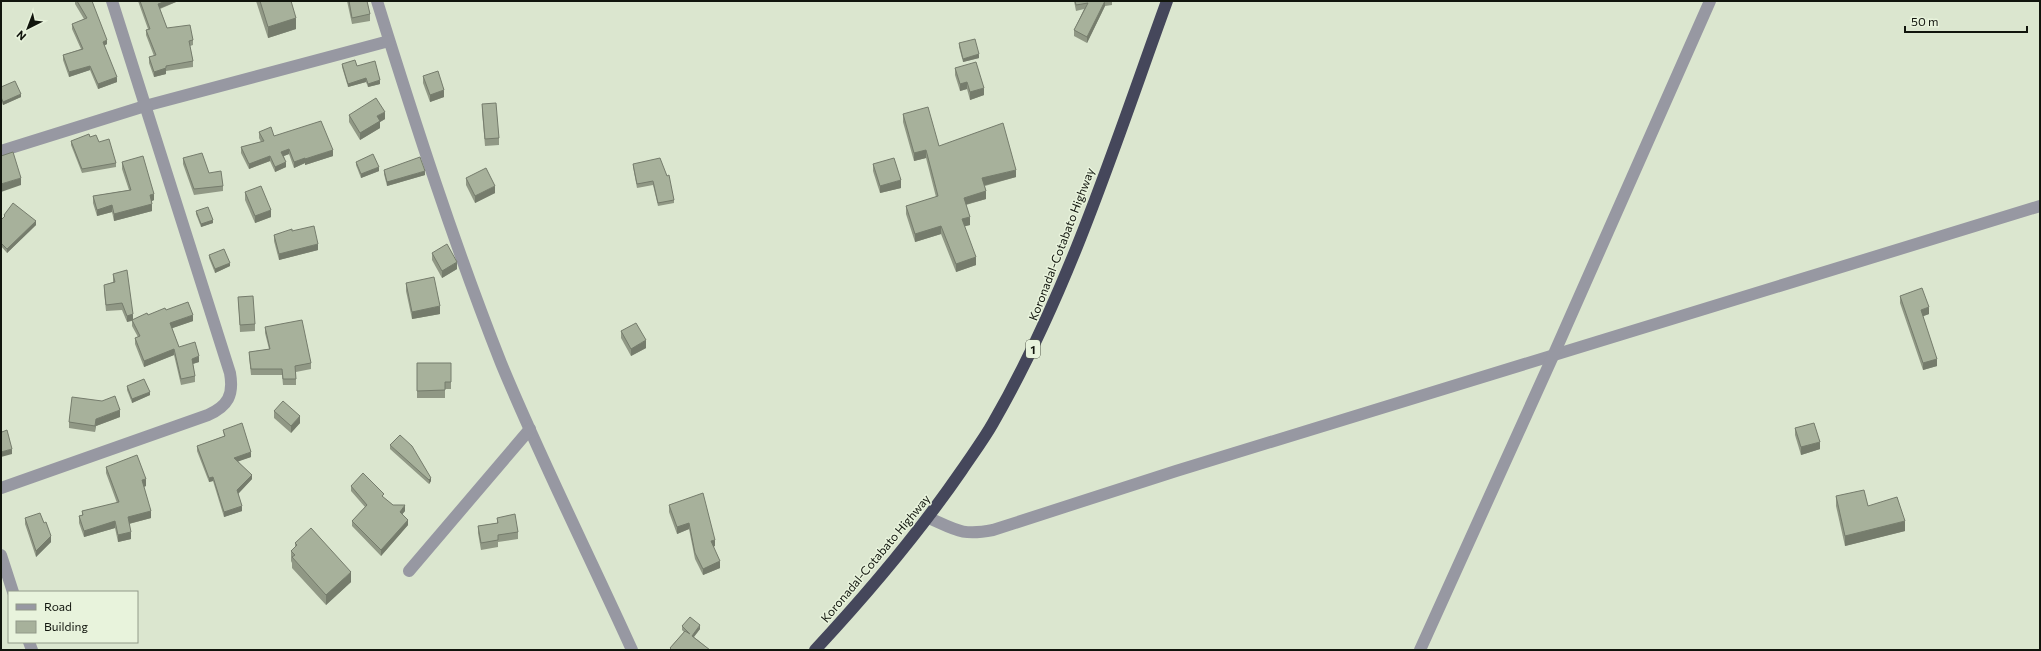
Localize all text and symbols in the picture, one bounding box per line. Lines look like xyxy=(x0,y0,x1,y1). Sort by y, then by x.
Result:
north arrow xyxy=(8,8,48,48)
scale bar xyxy=(1905,8,2027,34)
text: 50 m xyxy=(1911,14,1939,28)
text: N xyxy=(14,28,28,43)
street label: Koronadal-Cotabato Highway xyxy=(1025,166,1097,322)
road number: 1 xyxy=(1026,340,1040,358)
street label: Koronadal-Cotabato Highway xyxy=(817,491,933,625)
legend xyxy=(8,591,138,643)
text: Road xyxy=(44,599,72,613)
text: Building xyxy=(44,619,88,633)

